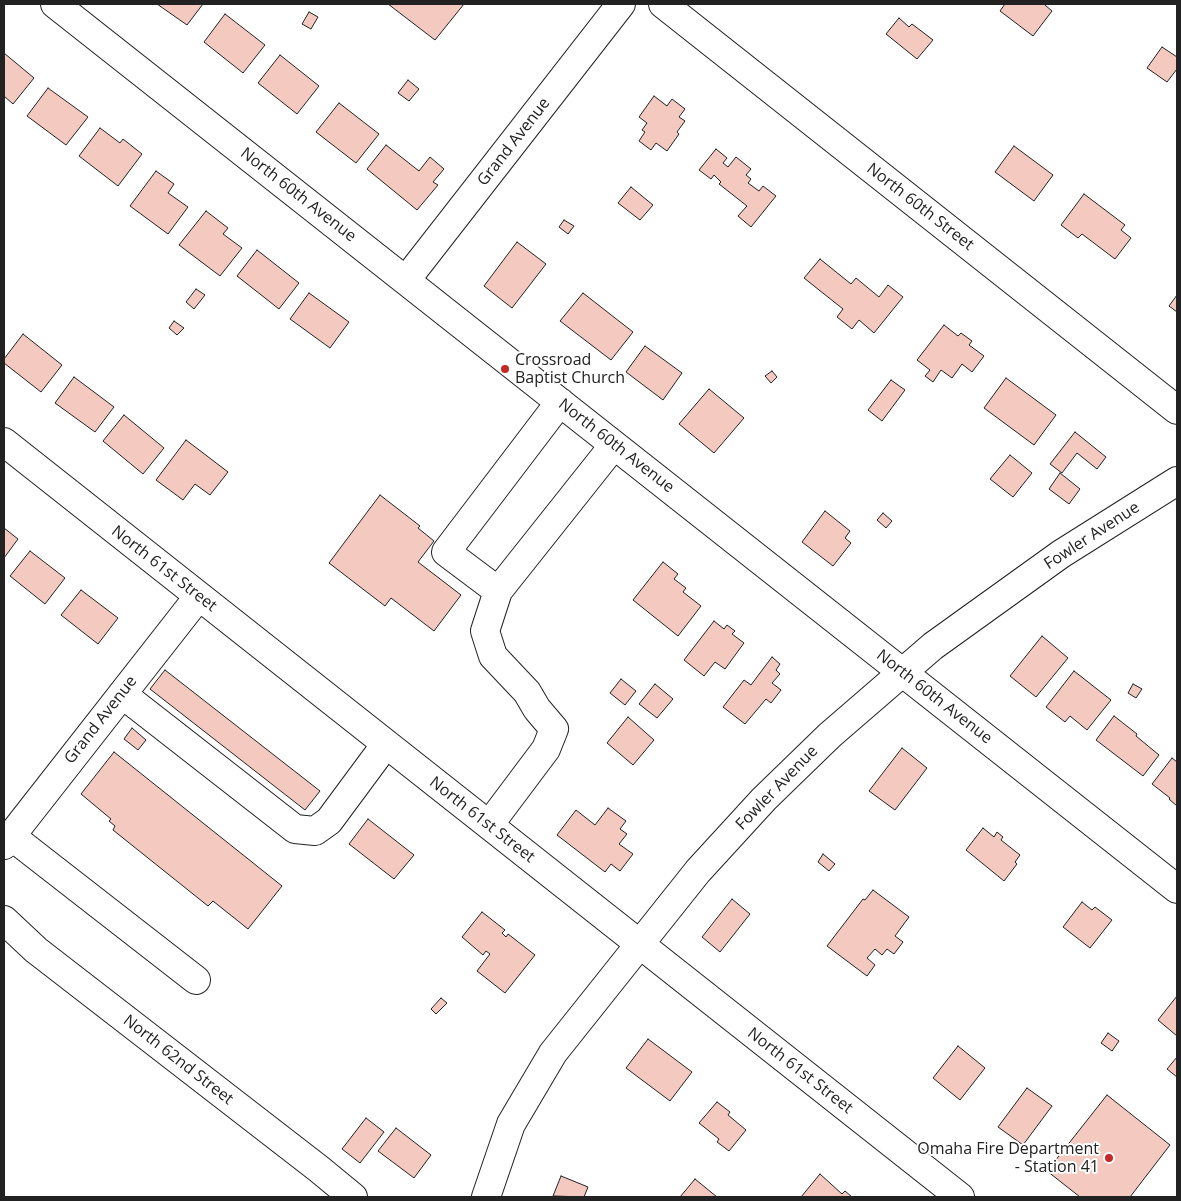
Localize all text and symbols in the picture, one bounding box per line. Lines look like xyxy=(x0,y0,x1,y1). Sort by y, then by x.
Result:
street label: Grand Avenue xyxy=(474,94,554,190)
street label: North 60th Avenue xyxy=(236,144,360,246)
street label: North 60th Street xyxy=(863,159,977,255)
place label: Crossroad Baptist Church xyxy=(515,350,625,388)
marker: Crossroad Baptist Church xyxy=(499,363,511,375)
street label: North 60th Avenue xyxy=(554,395,678,497)
street label: Fowler Avenue xyxy=(1041,498,1143,574)
street label: North 61st Street xyxy=(108,522,220,616)
street label: North 60th Avenue xyxy=(872,646,996,748)
street label: Grand Avenue xyxy=(61,672,141,768)
street label: Fowler Avenue xyxy=(732,742,822,834)
street label: North 61st Street xyxy=(426,773,538,867)
street label: North 62nd Street xyxy=(119,1011,237,1109)
street label: North 61st Street xyxy=(744,1024,856,1118)
place label: Omaha Fire Department - Station 41 xyxy=(917,1139,1099,1177)
marker: Omaha Fire Department - Station 41 xyxy=(1103,1152,1115,1164)

